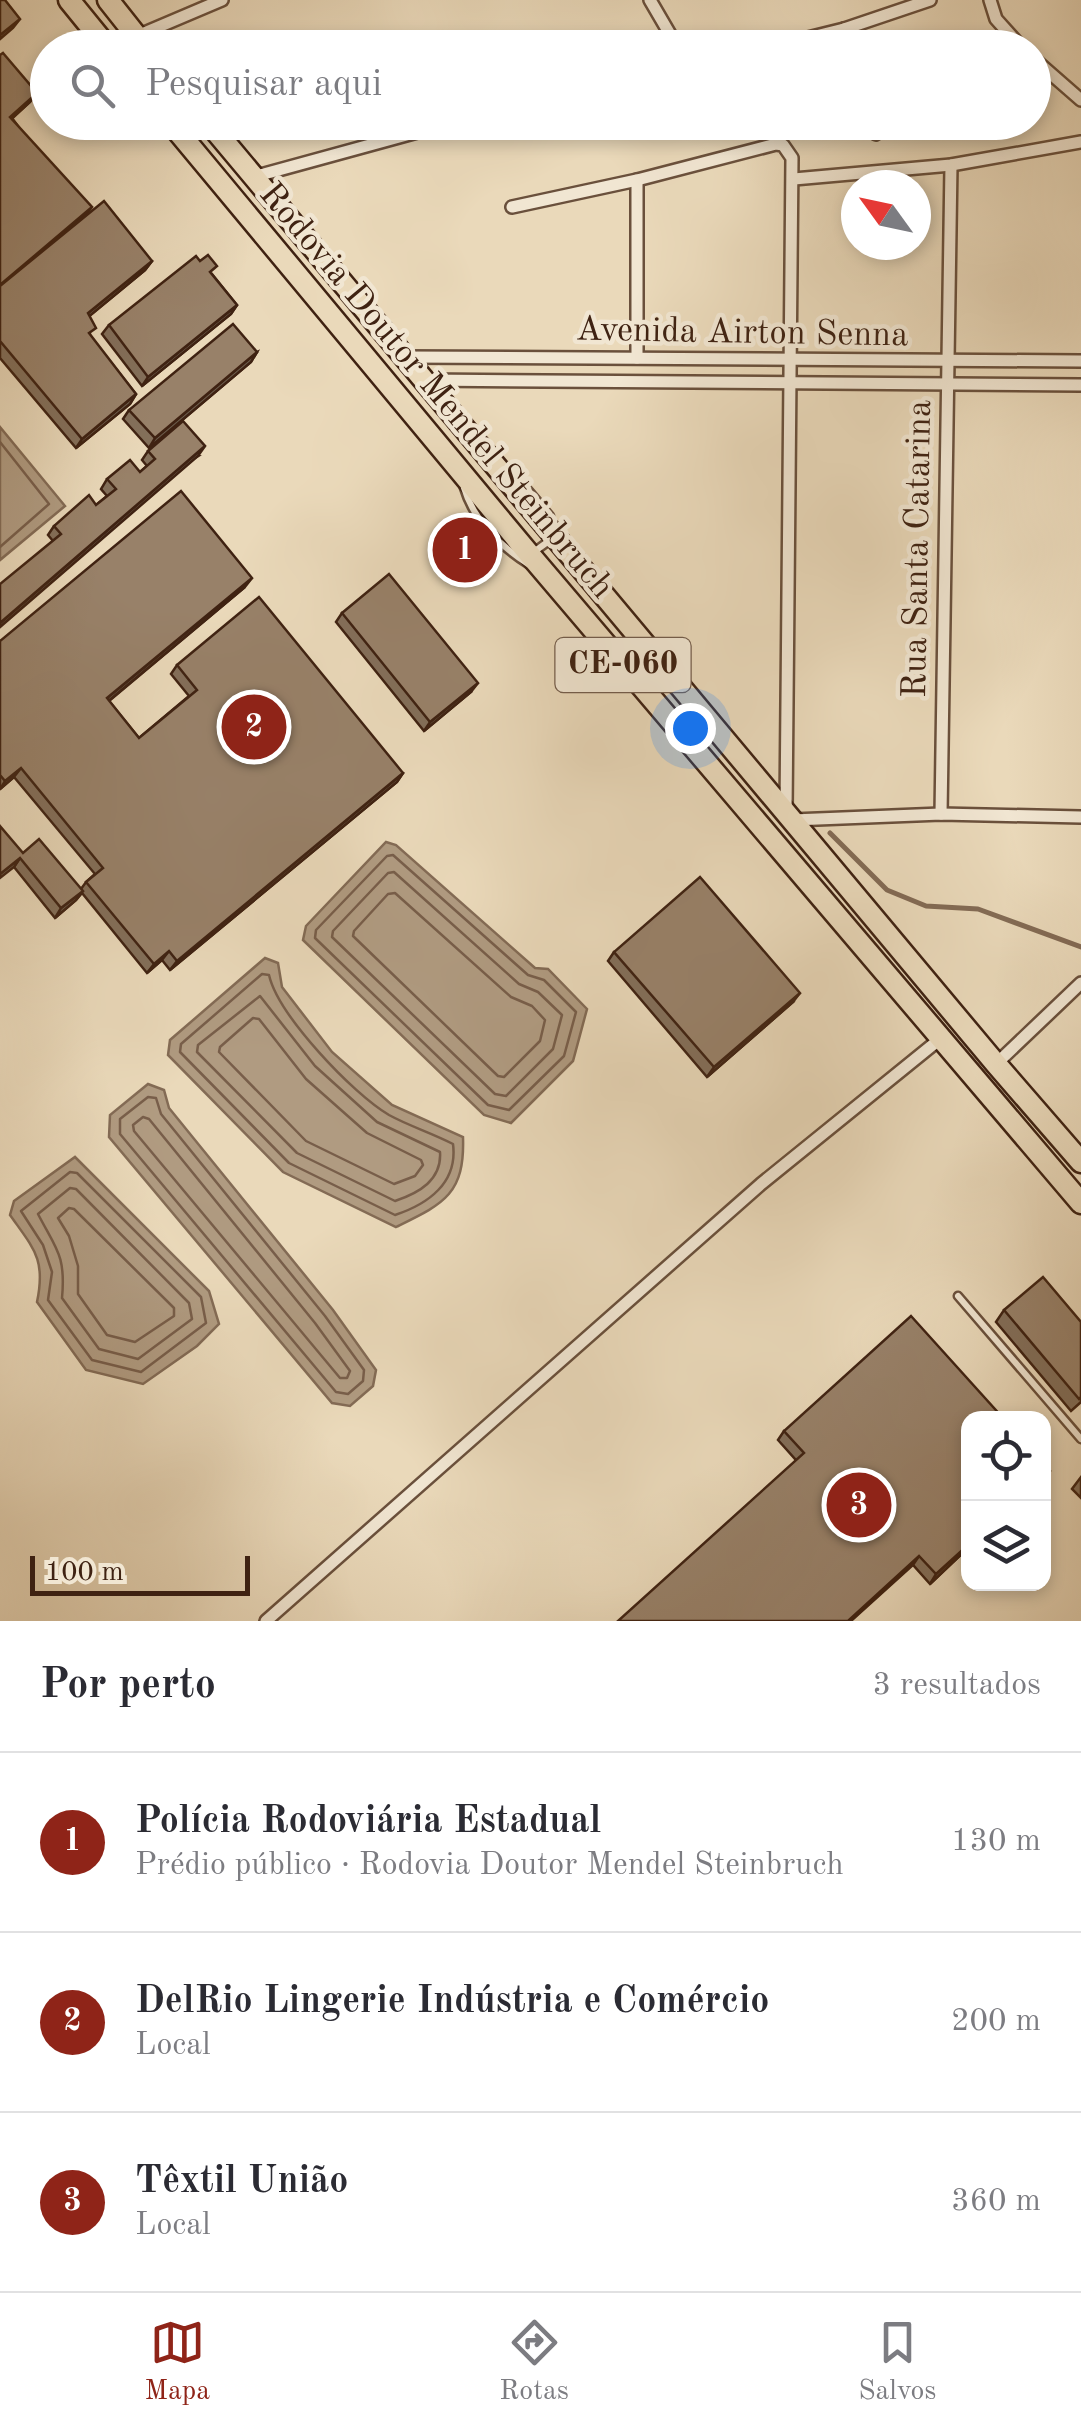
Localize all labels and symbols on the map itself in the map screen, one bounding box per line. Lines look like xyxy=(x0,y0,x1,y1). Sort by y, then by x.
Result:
north arrow xyxy=(841,170,931,260)
street label: Rodovia Doutor Mendel Steinbruch xyxy=(252,177,620,605)
street label: Avenida Airton Senna xyxy=(575,313,909,353)
street label: Rua Santa Catarina xyxy=(898,400,938,698)
pin: 1 xyxy=(432,512,498,588)
road number: CE-060 xyxy=(556,638,690,692)
pin: 2 xyxy=(222,690,286,764)
your location xyxy=(665,703,716,754)
pin: 3 xyxy=(826,1468,892,1542)
scale bar xyxy=(30,1551,250,1596)

